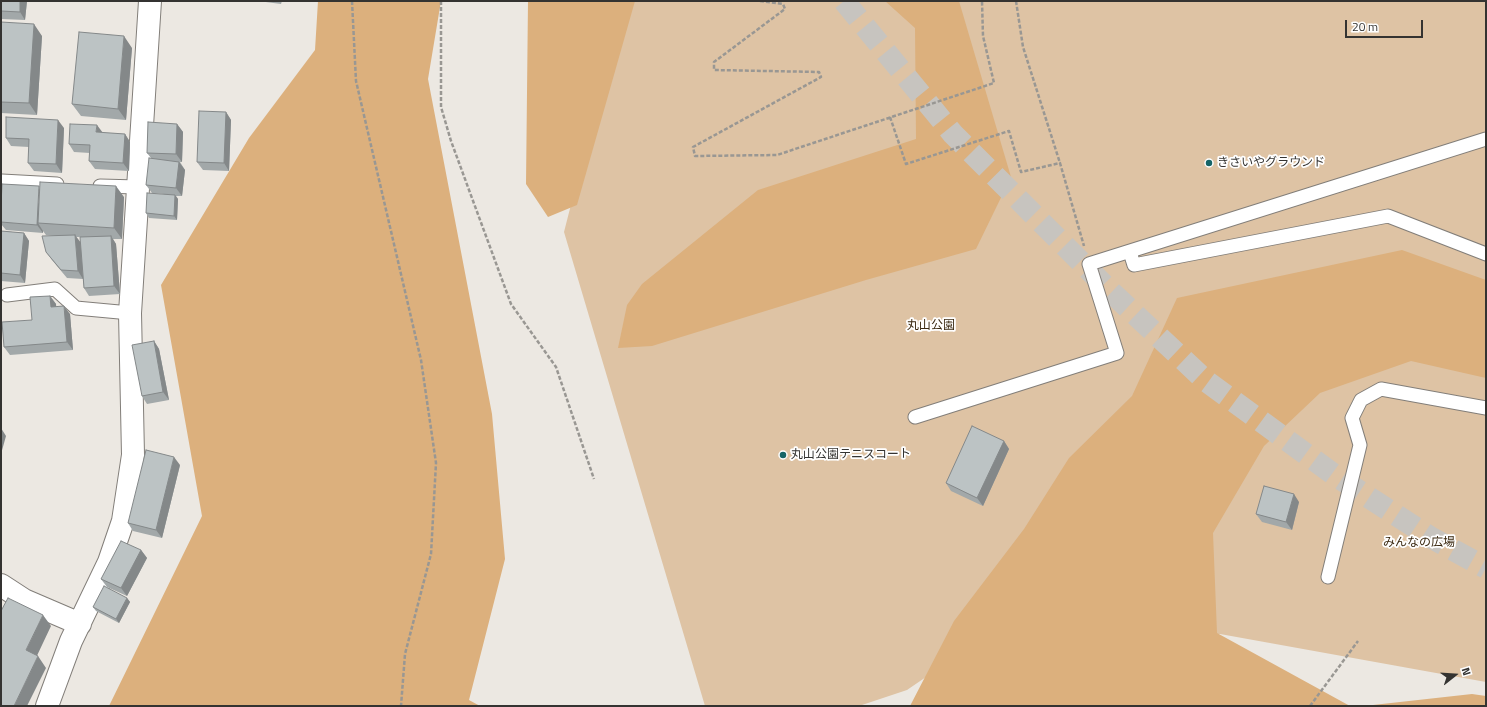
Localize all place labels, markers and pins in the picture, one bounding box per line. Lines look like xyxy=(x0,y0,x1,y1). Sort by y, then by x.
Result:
place label: きさいやグラウンド xyxy=(1217,156,1325,170)
marker: きさいやグラウンド xyxy=(1204,158,1214,168)
place label: 丸山公園テニスコート xyxy=(791,448,911,462)
marker: 丸山公園テニスコート xyxy=(778,450,788,460)

